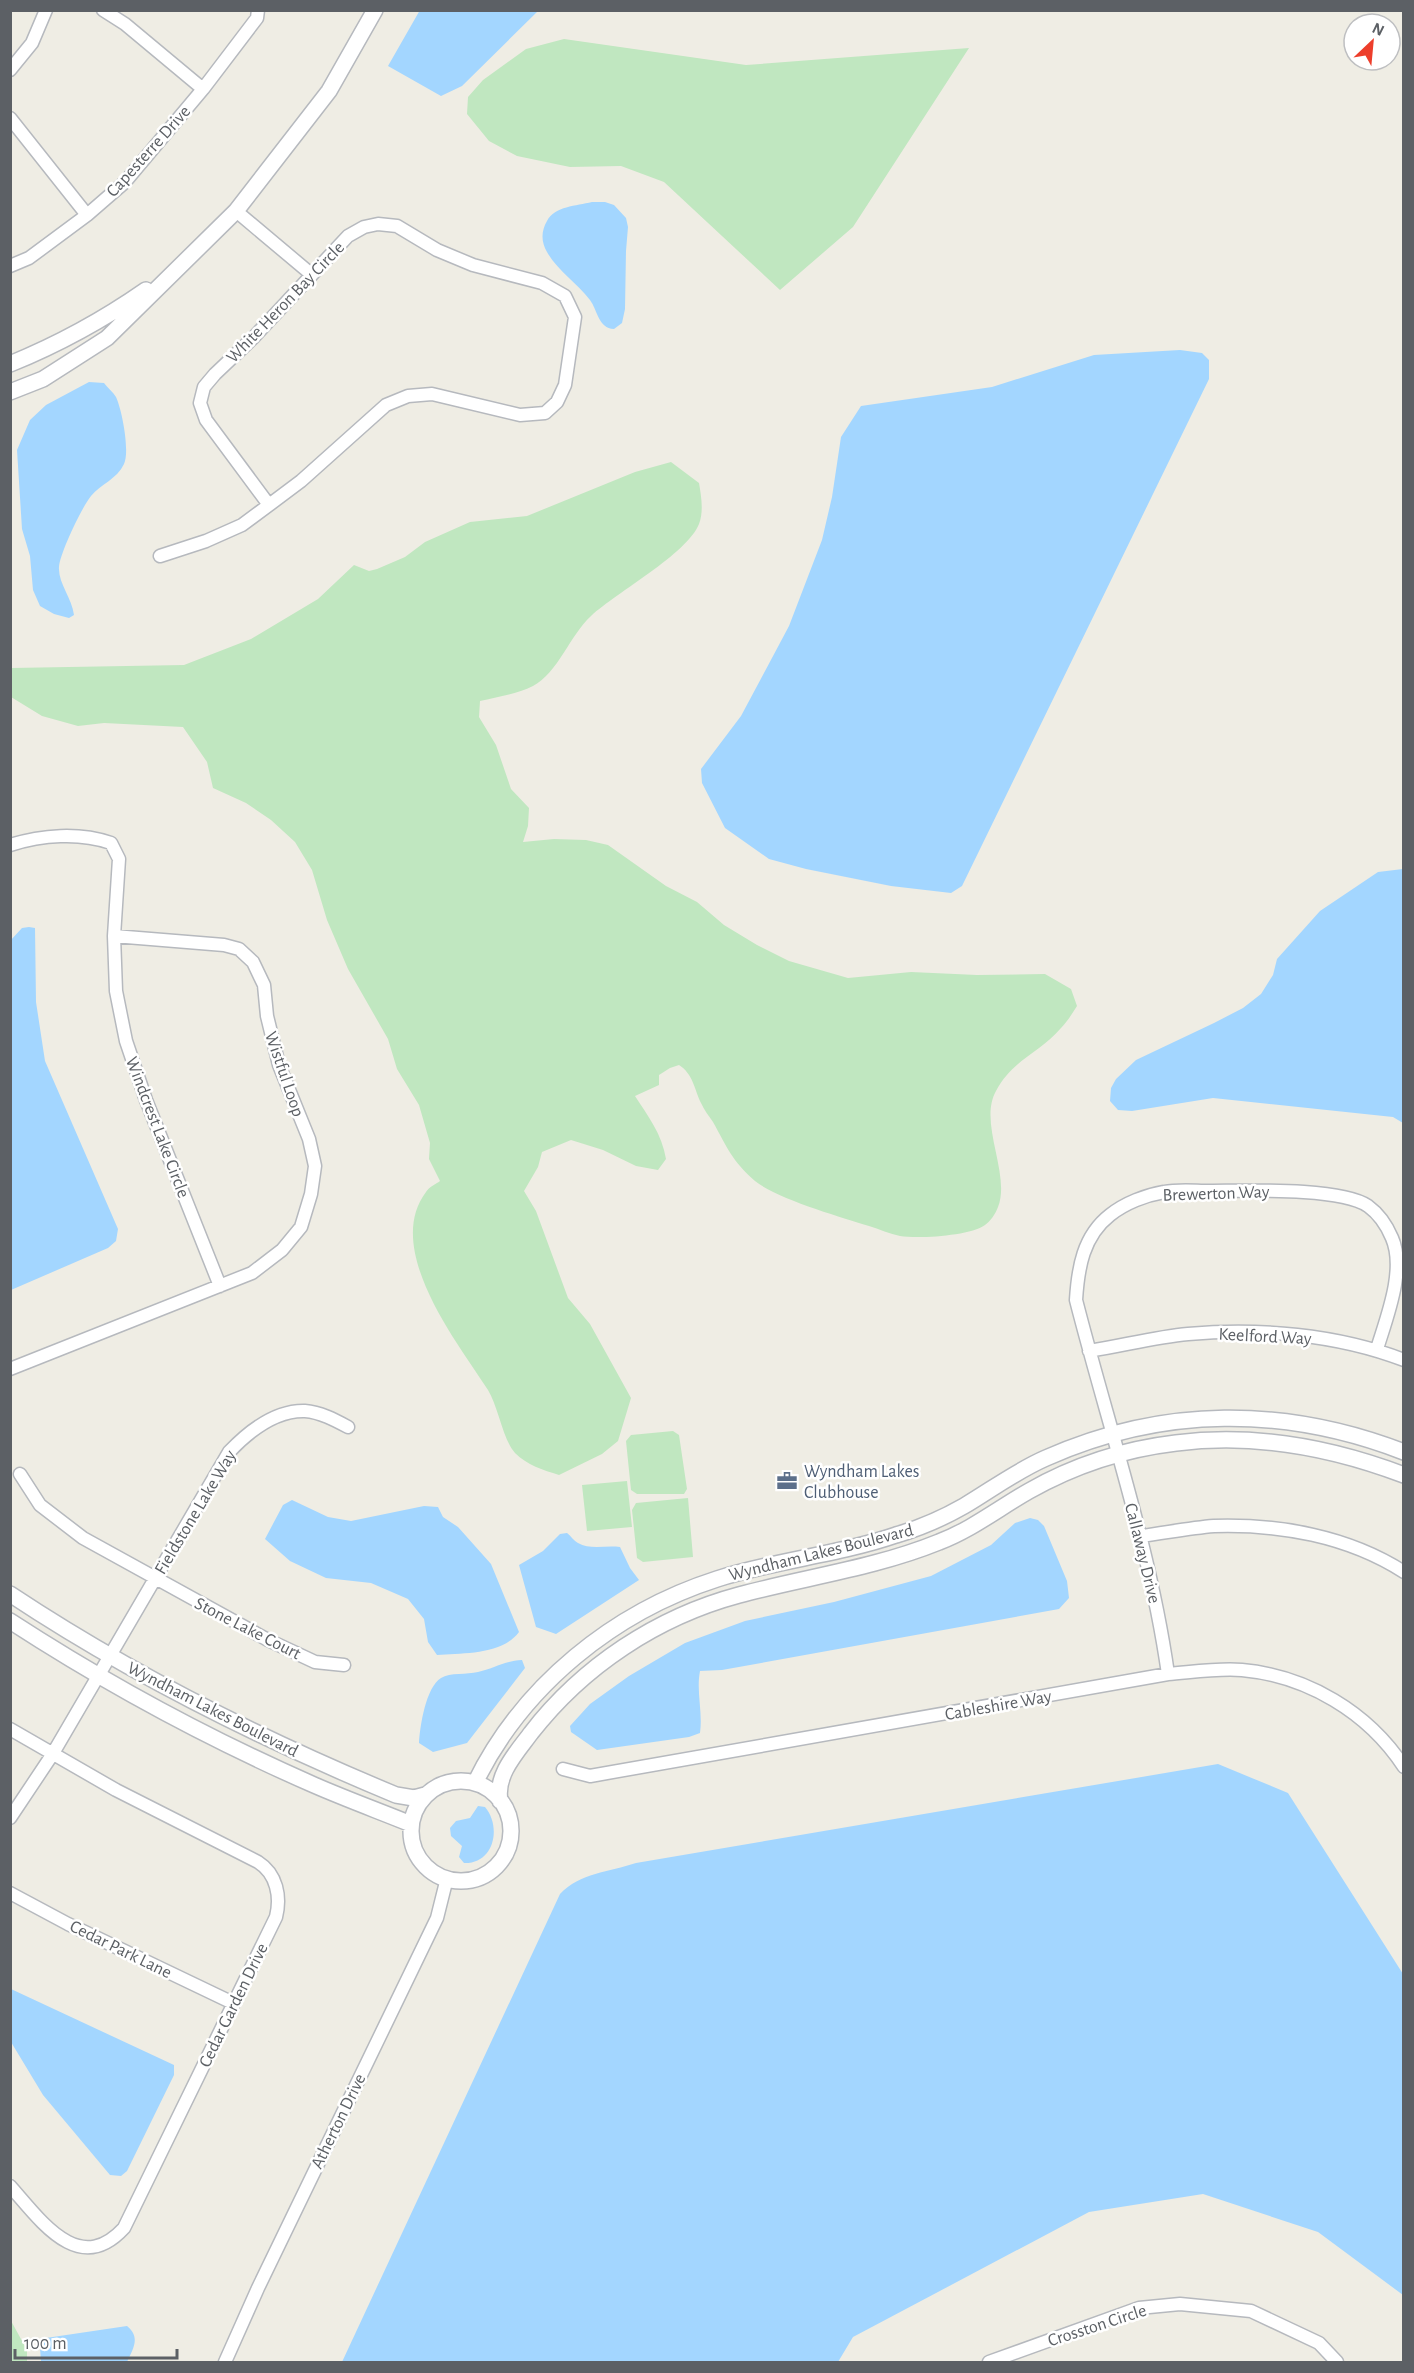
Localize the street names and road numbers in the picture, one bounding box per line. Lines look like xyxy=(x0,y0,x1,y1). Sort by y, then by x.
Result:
street label: Capesterre Drive xyxy=(103,103,194,201)
street label: White Heron Bay Circle xyxy=(223,239,348,367)
street label: Wistful Loop xyxy=(261,1029,307,1119)
street label: Windcrest Lake Circle xyxy=(122,1054,192,1200)
street label: Brewerton Way xyxy=(1162,1183,1270,1205)
street label: Keelford Way xyxy=(1218,1326,1312,1348)
street label: Fieldstone Lake Way xyxy=(152,1447,240,1578)
street label: Callaway Drive xyxy=(1121,1501,1163,1605)
street label: Wyndham Lakes Boulevard xyxy=(727,1521,915,1585)
street label: Stone Lake Court xyxy=(192,1594,304,1663)
street label: Wyndham Lakes Boulevard xyxy=(124,1659,301,1761)
street label: Cableshire Way xyxy=(943,1688,1053,1724)
street label: Cedar Park Lane xyxy=(67,1918,174,1982)
street label: Cedar Garden Drive xyxy=(196,1941,272,2070)
street label: Atherton Drive xyxy=(308,2071,370,2172)
street label: Crosston Circle xyxy=(1046,2302,1149,2350)

